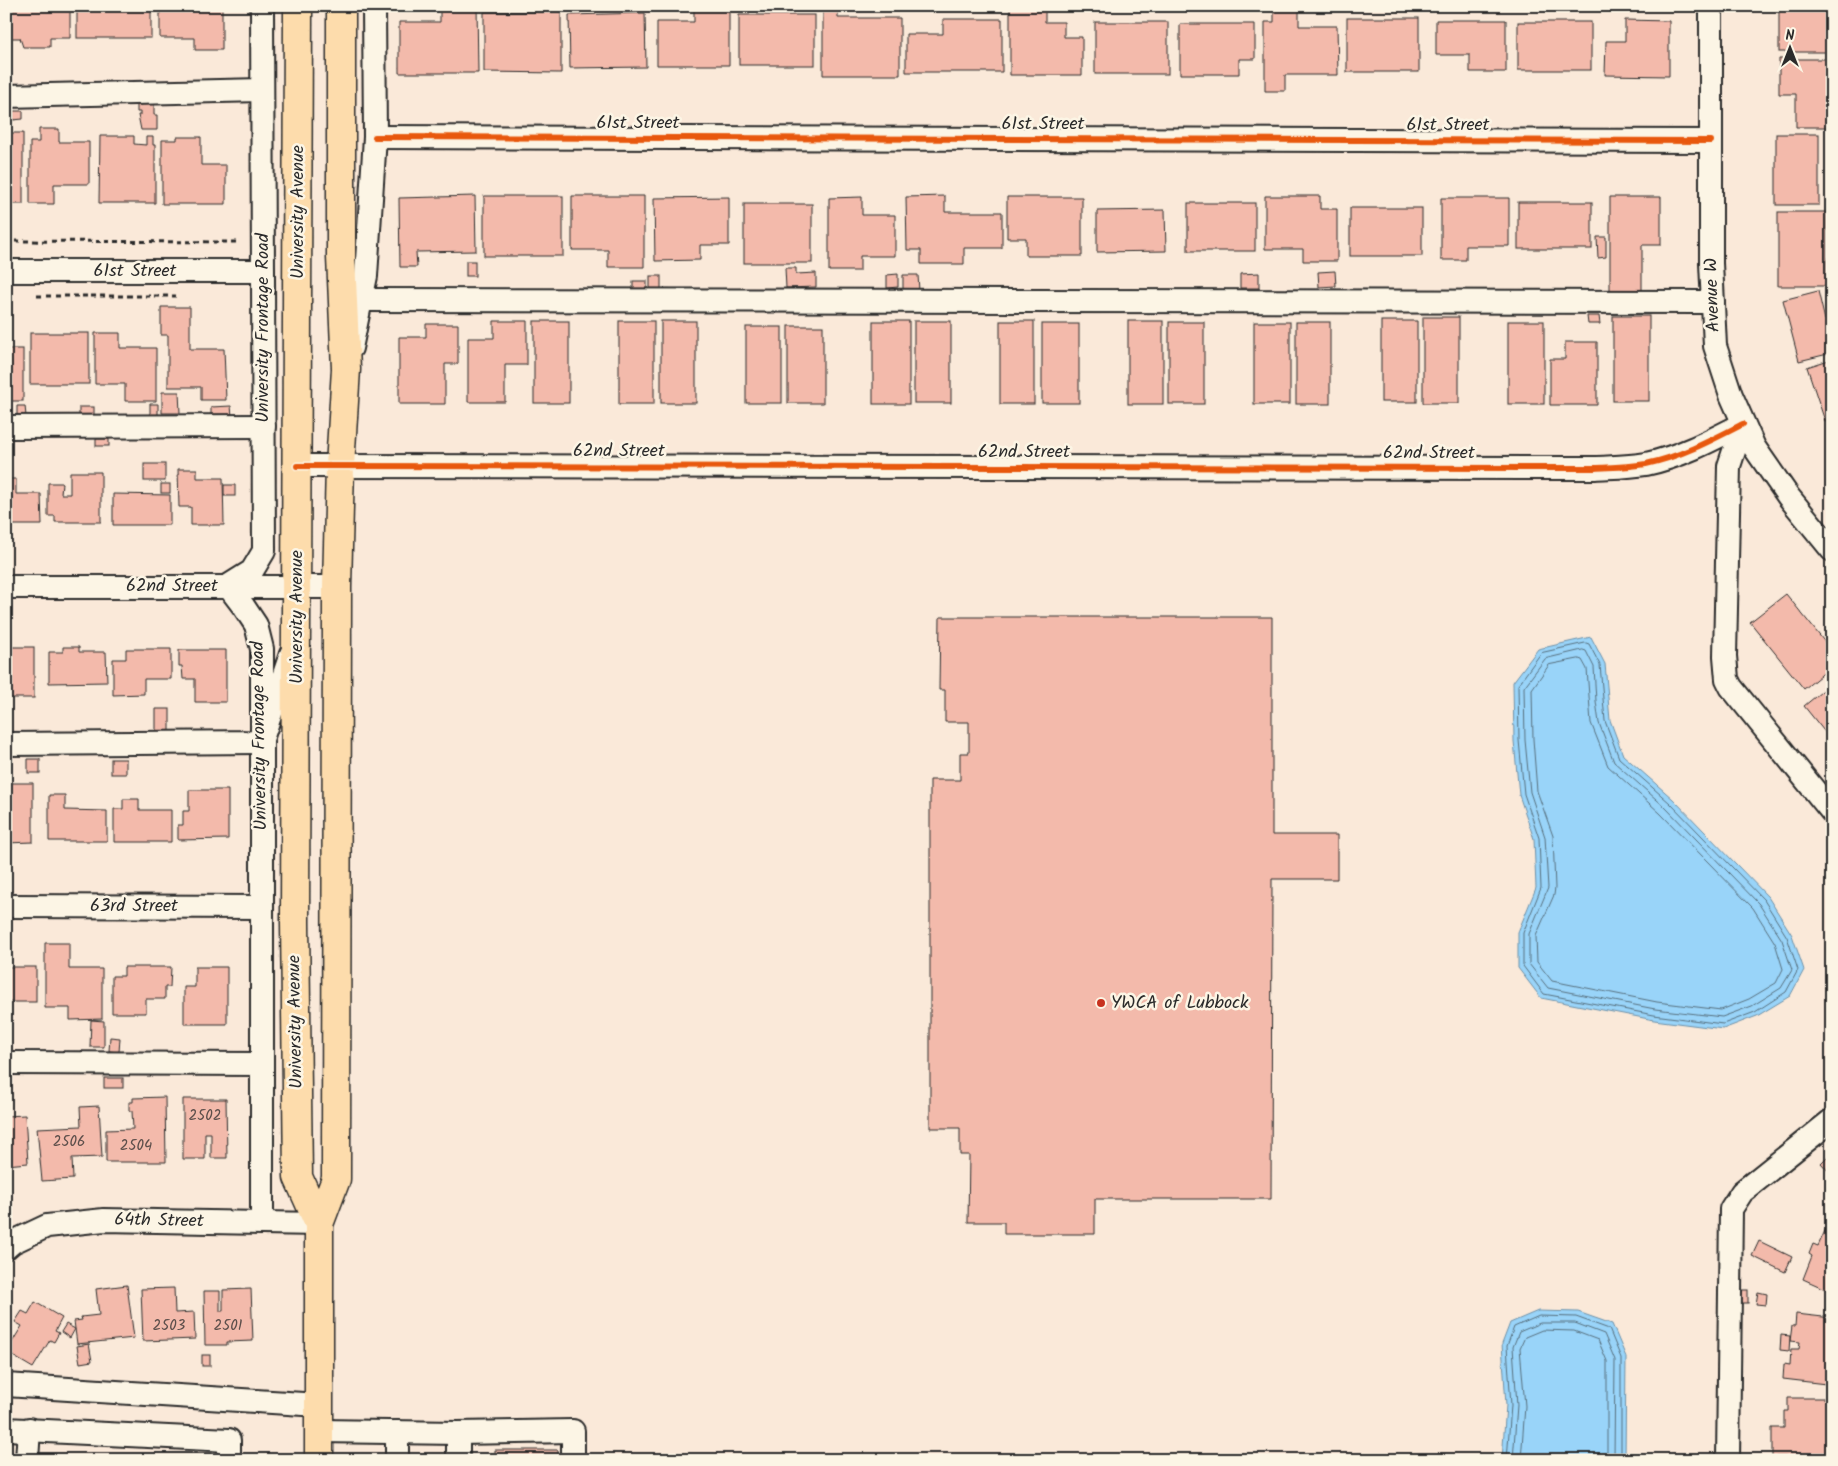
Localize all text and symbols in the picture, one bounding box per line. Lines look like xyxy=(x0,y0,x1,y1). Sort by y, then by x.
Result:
north arrow xyxy=(1766,22,1816,72)
text: N xyxy=(1786,25,1795,47)
street label: 61st Street xyxy=(596,109,681,138)
street label: 61st Street xyxy=(1001,110,1086,139)
street label: 61st Street xyxy=(1406,111,1491,140)
street label: University Avenue xyxy=(284,145,313,279)
street label: University Frontage Road xyxy=(249,232,278,423)
street label: 61st Street xyxy=(93,257,178,286)
street label: Avenue W xyxy=(1697,257,1729,333)
street label: 62nd Street xyxy=(573,437,666,466)
street label: 62nd Street xyxy=(978,438,1071,467)
street label: 62nd Street xyxy=(1383,439,1476,468)
street label: University Avenue xyxy=(283,550,312,684)
street label: 62nd Street xyxy=(126,572,219,601)
street label: University Frontage Road xyxy=(244,640,276,831)
street label: 63rd Street xyxy=(90,892,179,921)
street label: University Avenue xyxy=(280,955,312,1089)
place label: YWCA of Lubbock xyxy=(1111,989,1249,1018)
marker: YWCA of Lubbock xyxy=(1095,997,1107,1009)
house number: 2502 xyxy=(189,1104,222,1128)
house number: 2506 xyxy=(53,1130,85,1154)
house number: 2504 xyxy=(120,1134,152,1158)
street label: 64th Street xyxy=(114,1206,205,1236)
house number: 2503 xyxy=(153,1314,186,1338)
house number: 2501 xyxy=(214,1314,243,1338)

